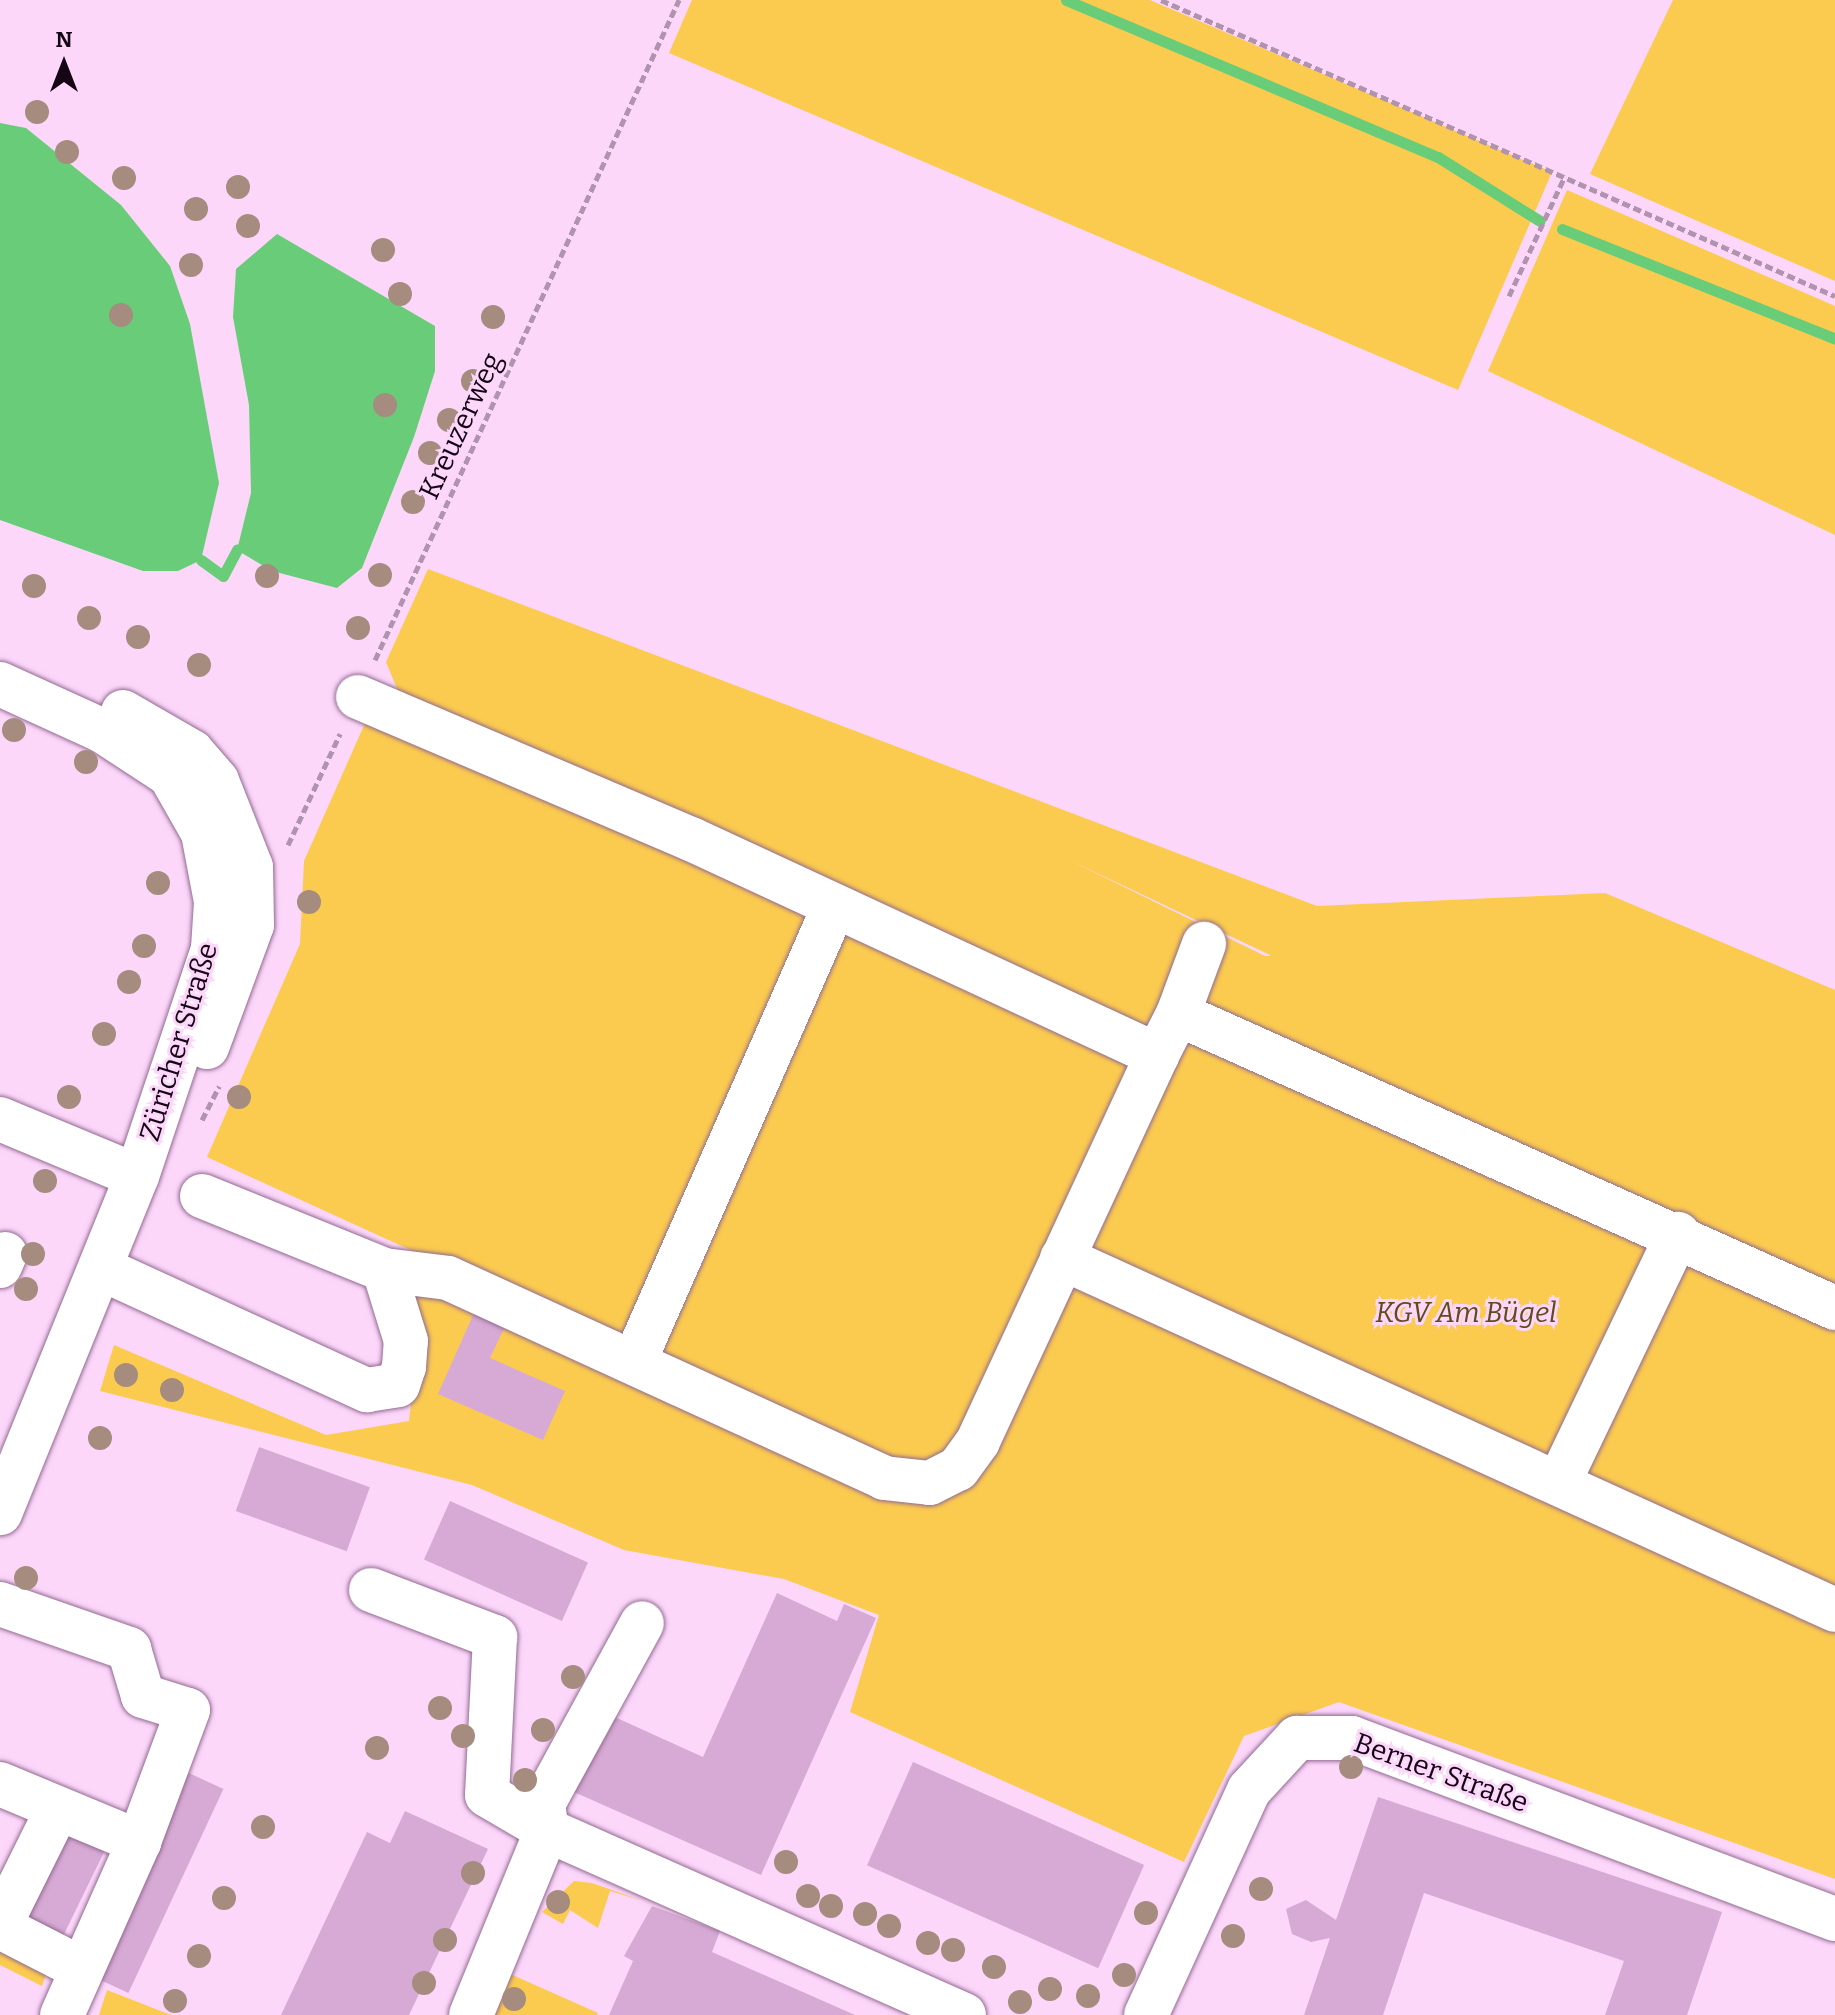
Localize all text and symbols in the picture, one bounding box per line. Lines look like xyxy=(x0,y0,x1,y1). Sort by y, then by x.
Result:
north arrow xyxy=(24,24,104,104)
text: N xyxy=(56,26,72,53)
street label: Kreuzerweg xyxy=(412,347,510,505)
street label: Züricher Straße xyxy=(133,939,225,1145)
park label: KGV Am Bügel xyxy=(1375,1296,1557,1330)
street label: Berner Straße xyxy=(1349,1726,1533,1820)

